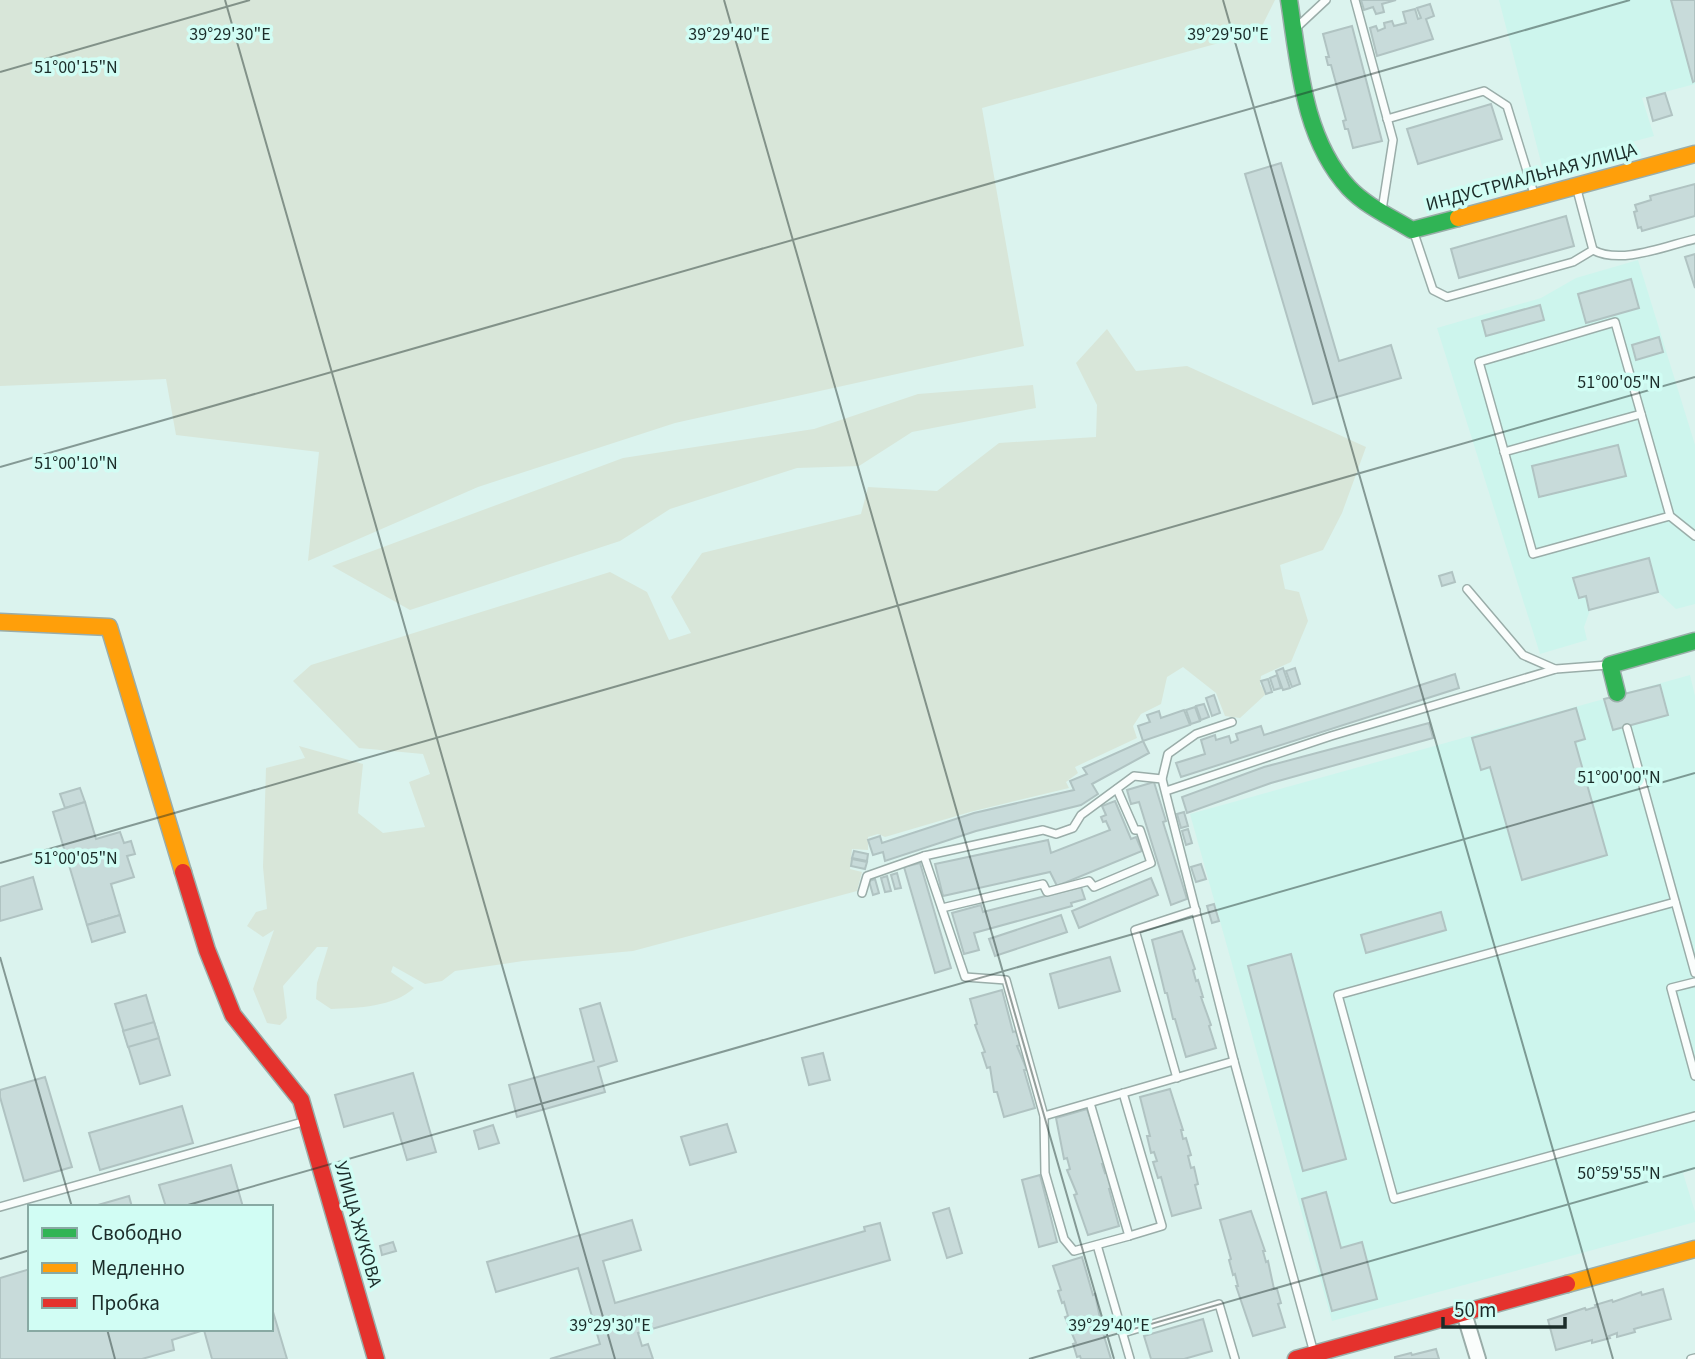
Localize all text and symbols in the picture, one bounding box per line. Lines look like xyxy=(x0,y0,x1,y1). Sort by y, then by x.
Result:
text: 39°29'30"E xyxy=(189,22,271,47)
text: 39°29'40"E xyxy=(688,22,770,47)
text: 39°29'50"E xyxy=(1187,22,1269,47)
text: 51°00'15"N xyxy=(34,55,118,80)
street label: ИНДУСТРИАЛЬНАЯ УЛИЦА xyxy=(1423,136,1640,219)
text: 51°00'05"N xyxy=(1577,370,1661,395)
text: 51°00'10"N xyxy=(34,451,118,476)
text: 51°00'00"N xyxy=(1577,765,1661,790)
text: 51°00'05"N xyxy=(34,846,118,871)
street label: УЛИЦА ЖУКОВА xyxy=(327,1158,389,1291)
text: 50°59'55"N xyxy=(1577,1161,1661,1186)
legend xyxy=(28,1205,273,1331)
text: Свободно xyxy=(91,1218,182,1248)
text: Медленно xyxy=(91,1253,185,1283)
scale bar xyxy=(1443,1286,1566,1330)
text: Пробка xyxy=(91,1288,160,1318)
text: 50 m xyxy=(1454,1295,1496,1325)
text: 39°29'30"E xyxy=(569,1313,651,1338)
text: 39°29'40"E xyxy=(1068,1313,1150,1338)

